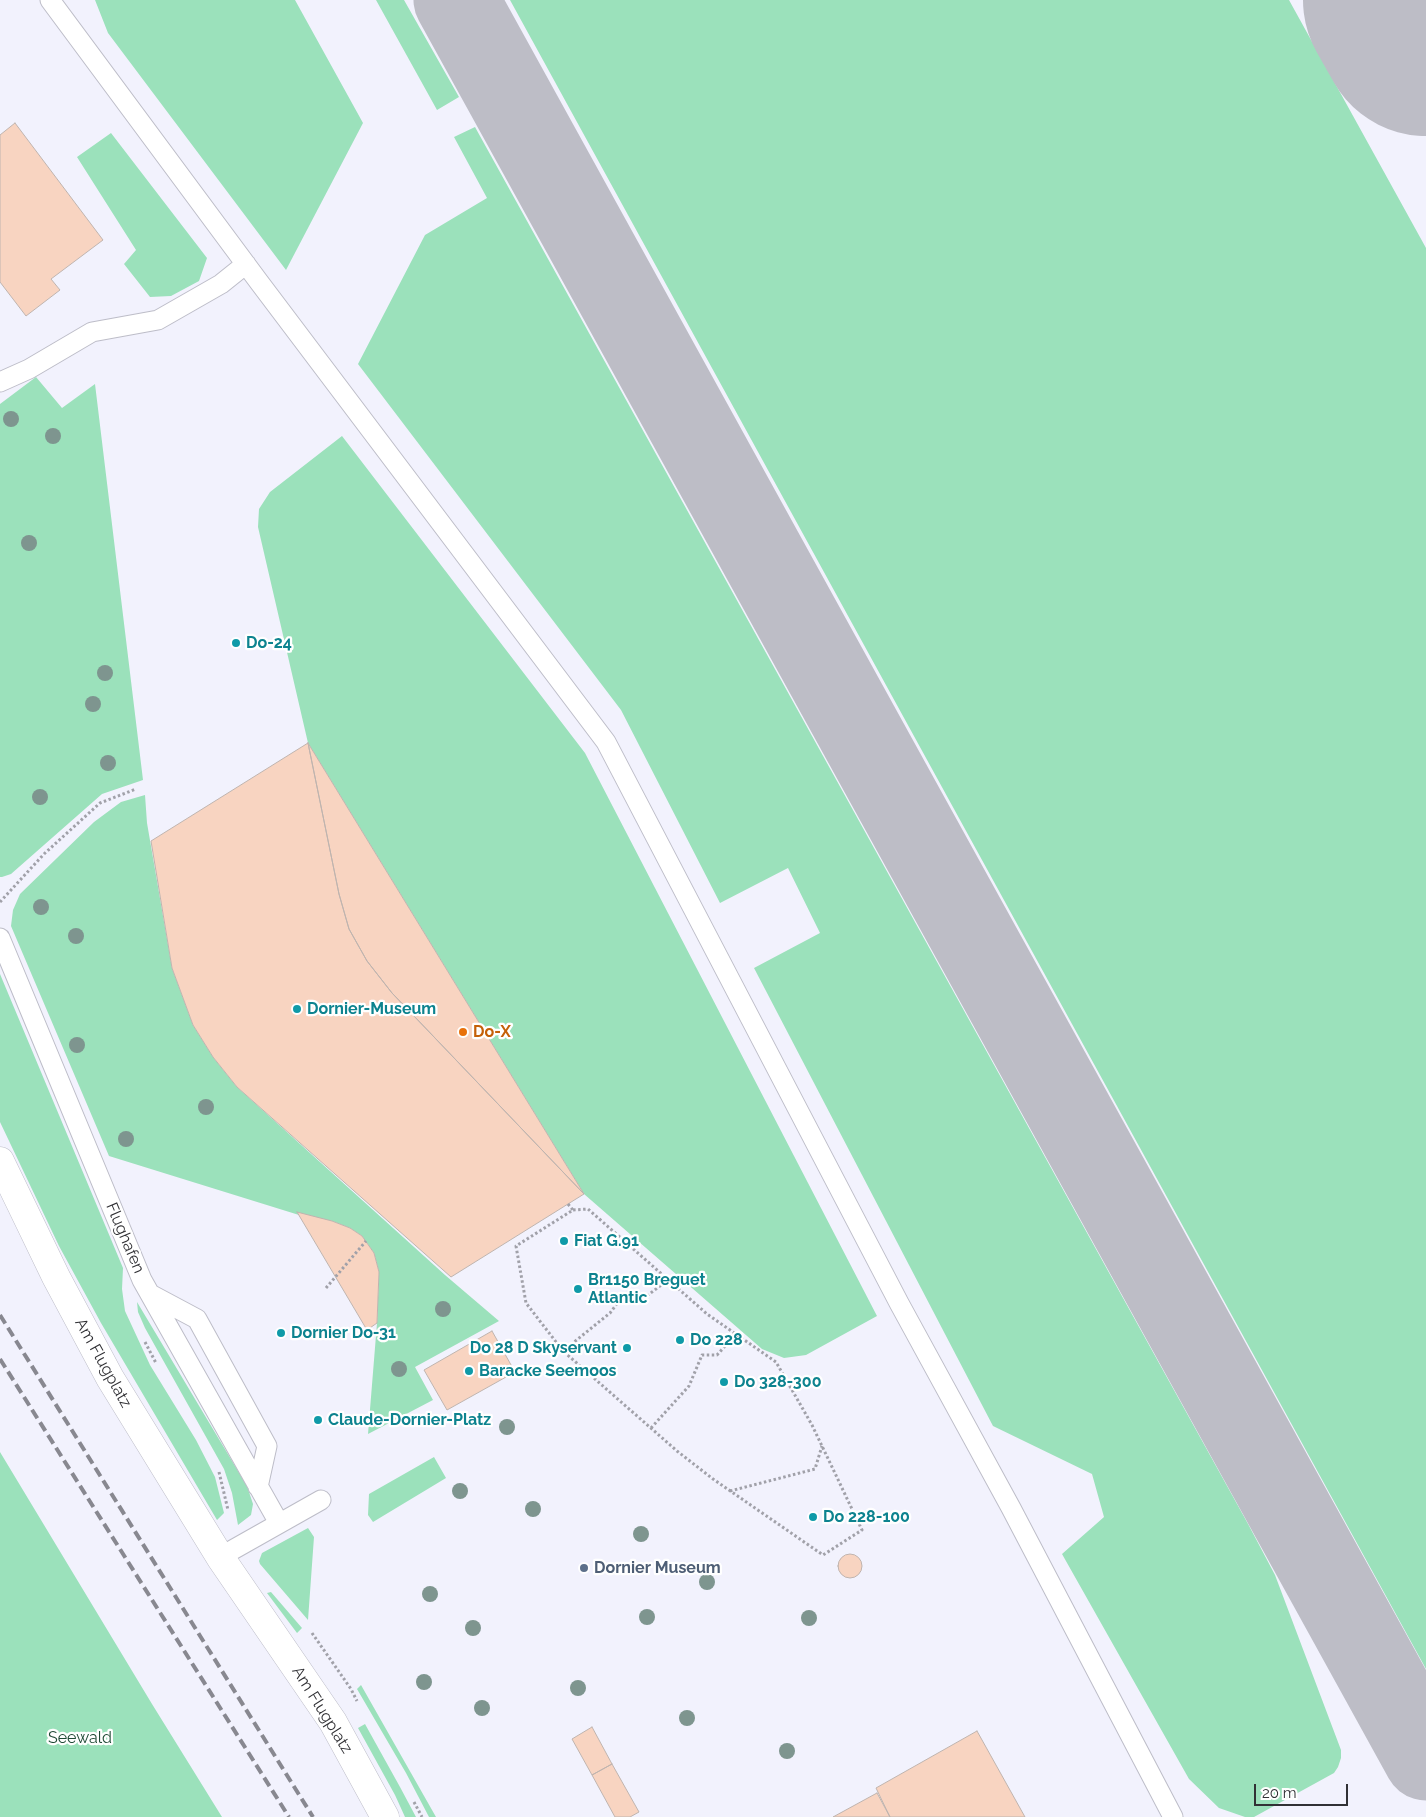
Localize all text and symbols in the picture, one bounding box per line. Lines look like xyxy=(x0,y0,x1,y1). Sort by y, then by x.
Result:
place label: Do-24 xyxy=(246,633,292,653)
marker: Do-24 xyxy=(230,637,242,649)
place label: Dornier-Museum xyxy=(307,999,436,1019)
marker: Dornier-Museum xyxy=(291,1003,303,1015)
place label: Do-X xyxy=(473,1022,511,1042)
marker: Do-X xyxy=(457,1026,469,1038)
street label: Flughafen xyxy=(102,1200,148,1276)
place label: Fiat G.91 xyxy=(574,1231,639,1251)
marker: Fiat G.91 xyxy=(558,1235,570,1247)
place label: Br1150 Breguet Atlantic xyxy=(588,1270,706,1308)
marker: Br1150 Breguet Atlantic xyxy=(572,1283,584,1295)
street label: Am Flugplatz xyxy=(71,1315,135,1411)
place label: Dornier Do-31 xyxy=(291,1323,396,1343)
marker: Dornier Do-31 xyxy=(275,1327,287,1339)
place label: Do 228 xyxy=(690,1330,743,1350)
marker: Do 228 xyxy=(674,1334,686,1346)
place label: Do 28 D Skyservant xyxy=(470,1338,617,1358)
marker: Do 28 D Skyservant xyxy=(621,1342,633,1354)
place label: Baracke Seemoos xyxy=(479,1361,617,1381)
marker: Baracke Seemoos xyxy=(463,1365,475,1377)
place label: Do 328-300 xyxy=(734,1372,821,1392)
marker: Do 328-300 xyxy=(718,1376,730,1388)
place label: Claude-Dornier-Platz xyxy=(328,1410,491,1430)
marker: Claude-Dornier-Platz xyxy=(312,1414,324,1426)
place label: Do 228-100 xyxy=(823,1507,910,1527)
marker: Do 228-100 xyxy=(807,1511,819,1523)
place label: Dornier Museum xyxy=(594,1558,721,1578)
marker: Dornier Museum xyxy=(578,1562,590,1574)
street label: Am Flugplatz xyxy=(288,1663,356,1757)
park label: Seewald xyxy=(48,1728,112,1748)
scale bar xyxy=(1256,1774,1350,1806)
text: 20 m xyxy=(1262,1784,1297,1802)

